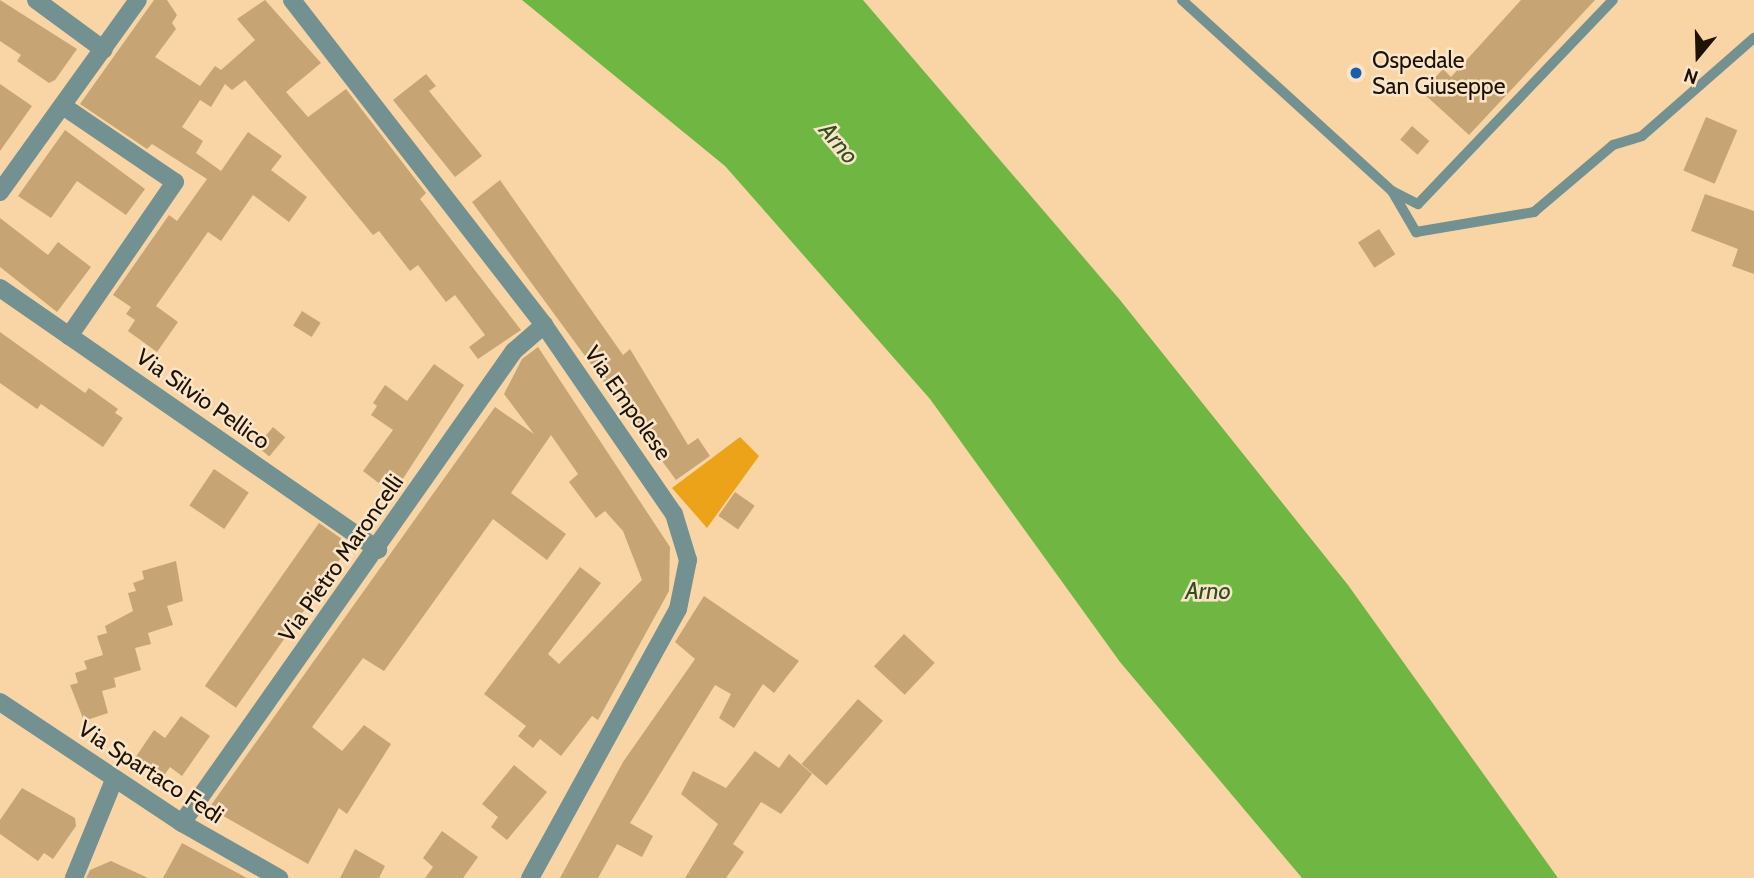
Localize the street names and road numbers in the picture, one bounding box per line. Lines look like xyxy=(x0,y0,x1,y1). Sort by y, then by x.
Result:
street label: Via Empolese xyxy=(579,341,677,465)
street label: Via Silvio Pellico xyxy=(131,343,275,455)
street label: Via Pietro Maroncelli xyxy=(273,469,409,647)
street label: Via Spartaco Fedi xyxy=(73,715,229,829)

